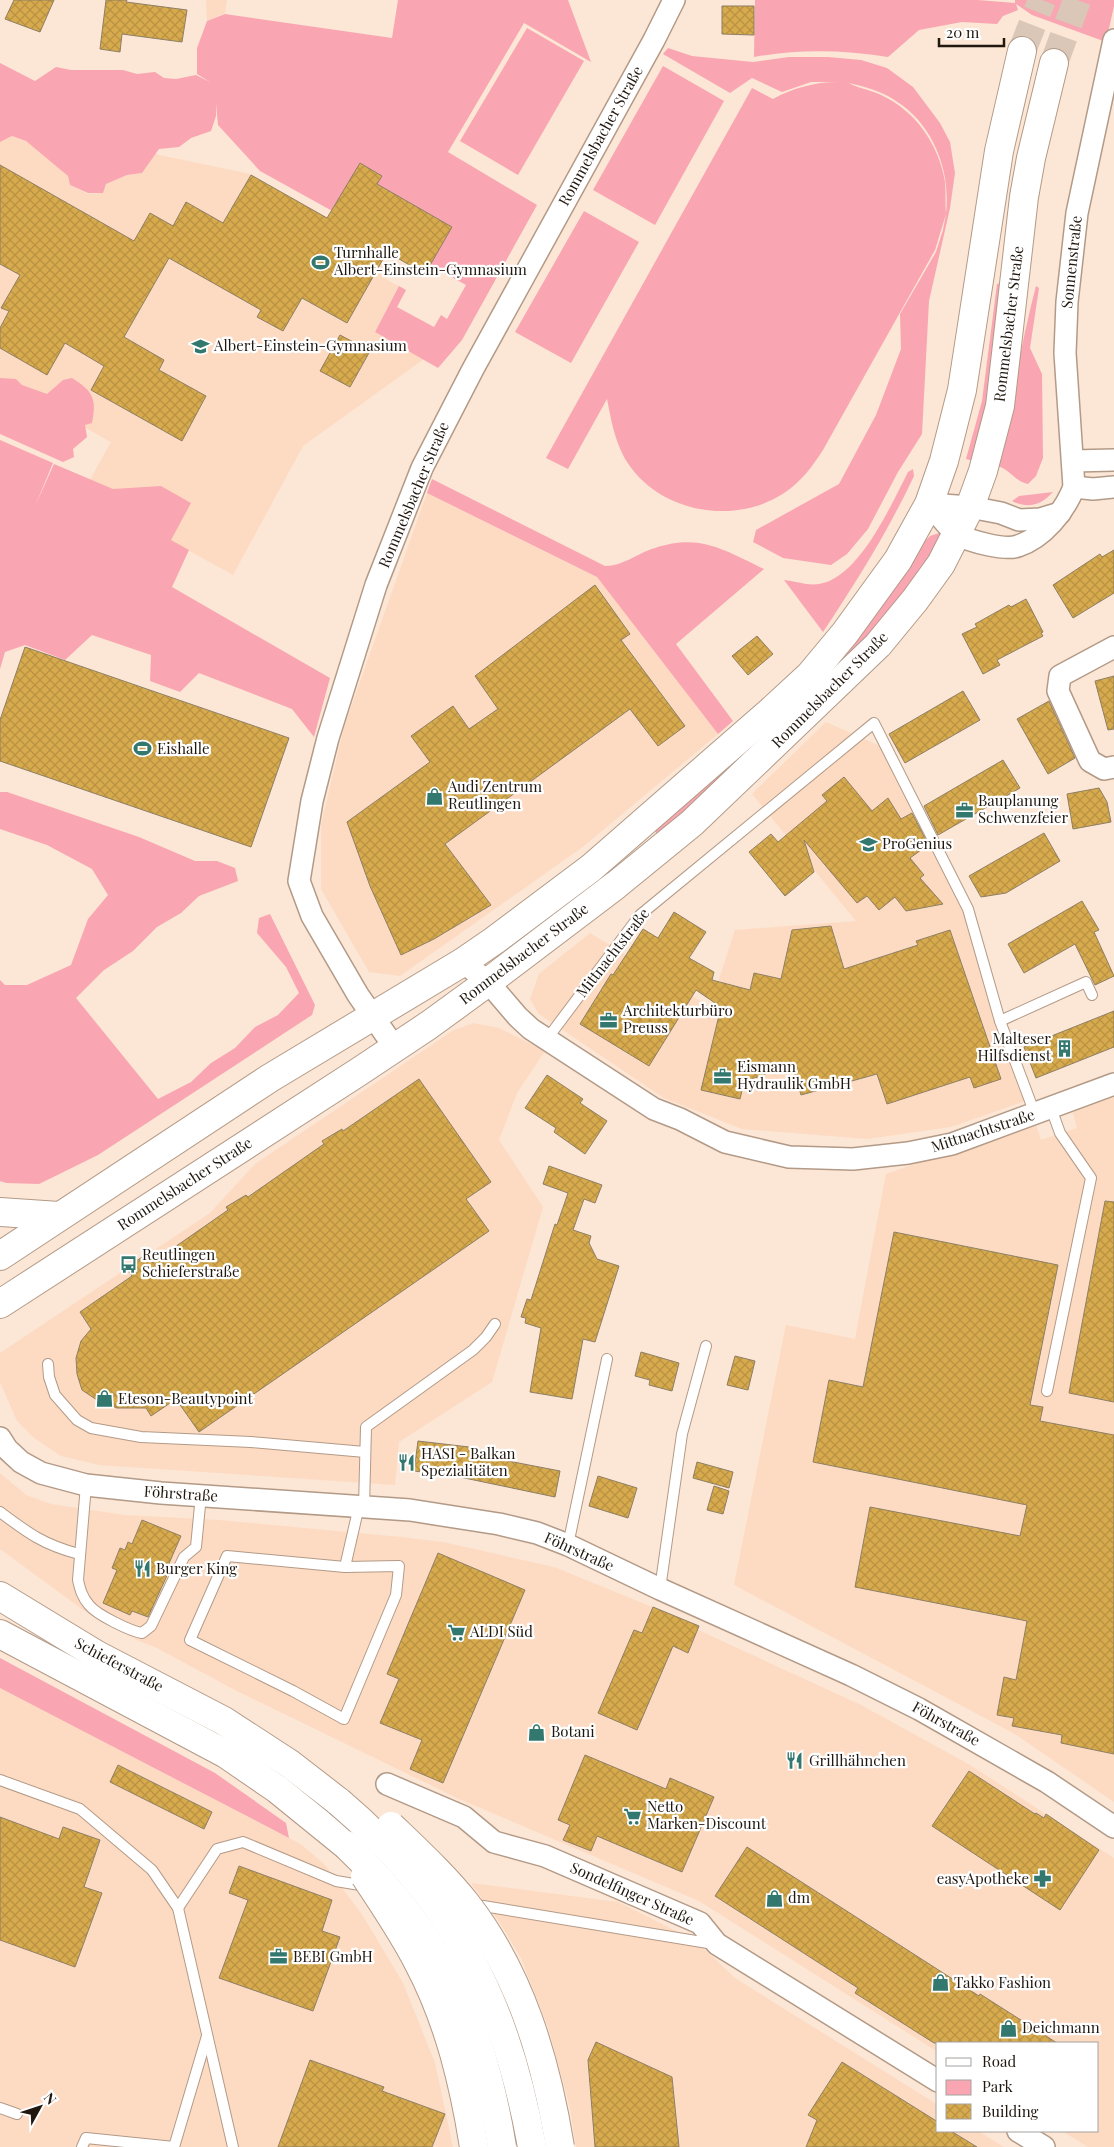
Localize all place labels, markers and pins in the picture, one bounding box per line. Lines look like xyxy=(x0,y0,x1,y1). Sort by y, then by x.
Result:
place label: Turnhalle Albert-Einstein-Gymnasium xyxy=(333,242,528,279)
sports icon: Turnhalle Albert-Einstein-Gymnasium xyxy=(310,252,330,272)
place label: Albert-Einstein-Gymnasium xyxy=(213,335,408,355)
school or university icon: Albert-Einstein-Gymnasium xyxy=(190,336,210,356)
place label: Eishalle xyxy=(157,738,210,758)
sports icon: Eishalle xyxy=(133,739,153,759)
place label: Audi Zentrum Reutlingen xyxy=(447,776,543,813)
shop icon: Audi Zentrum Reutlingen xyxy=(424,786,444,806)
place label: Bauplanung Schwenzfeier xyxy=(978,790,1068,827)
office icon: Bauplanung Schwenzfeier xyxy=(954,800,974,820)
place label: ProGenius xyxy=(882,833,952,853)
school or university icon: ProGenius xyxy=(858,834,878,854)
place label: Architekturbüro Preuss xyxy=(622,1000,733,1037)
office icon: Architekturbüro Preuss xyxy=(599,1010,619,1030)
place label: Malteser Hilfsdienst xyxy=(978,1028,1052,1065)
building icon: Malteser Hilfsdienst xyxy=(1055,1038,1075,1058)
place label: Eismann Hydraulik GmbH xyxy=(737,1056,851,1093)
office icon: Eismann Hydraulik GmbH xyxy=(713,1066,733,1086)
place label: Reutlingen Schieferstraße xyxy=(142,1244,240,1281)
bus stop icon: Reutlingen Schieferstraße xyxy=(118,1254,138,1274)
place label: Eteson-Beautypoint xyxy=(118,1388,254,1408)
shop icon: Eteson-Beautypoint xyxy=(94,1389,114,1409)
place label: HASI - Balkan Spezialitäten xyxy=(421,1443,516,1480)
restaurant icon: HASI - Balkan Spezialitäten xyxy=(397,1453,417,1473)
place label: Burger King xyxy=(156,1558,237,1578)
restaurant icon: Burger King xyxy=(132,1559,152,1579)
place label: ALDI Süd xyxy=(469,1621,533,1641)
supermarket icon: ALDI Süd xyxy=(446,1622,466,1642)
place label: Botani xyxy=(551,1721,595,1741)
shop icon: Botani xyxy=(527,1722,547,1742)
place label: Grillhähnchen xyxy=(809,1750,906,1770)
restaurant icon: Grillhähnchen xyxy=(785,1751,805,1771)
place label: Netto Marken-Discount xyxy=(647,1796,767,1833)
supermarket icon: Netto Marken-Discount xyxy=(623,1806,643,1826)
place label: easyApotheke xyxy=(937,1868,1029,1888)
pharmacy icon: easyApotheke xyxy=(1033,1869,1053,1889)
place label: dm xyxy=(788,1887,811,1907)
shop icon: dm xyxy=(764,1888,784,1908)
place label: BEBI GmbH xyxy=(293,1946,373,1966)
office icon: BEBI GmbH xyxy=(269,1947,289,1967)
place label: Takko Fashion xyxy=(954,1972,1051,1992)
shop icon: Takko Fashion xyxy=(930,1973,950,1993)
place label: Deichmann xyxy=(1022,2017,1100,2037)
shop icon: Deichmann xyxy=(998,2018,1018,2038)

